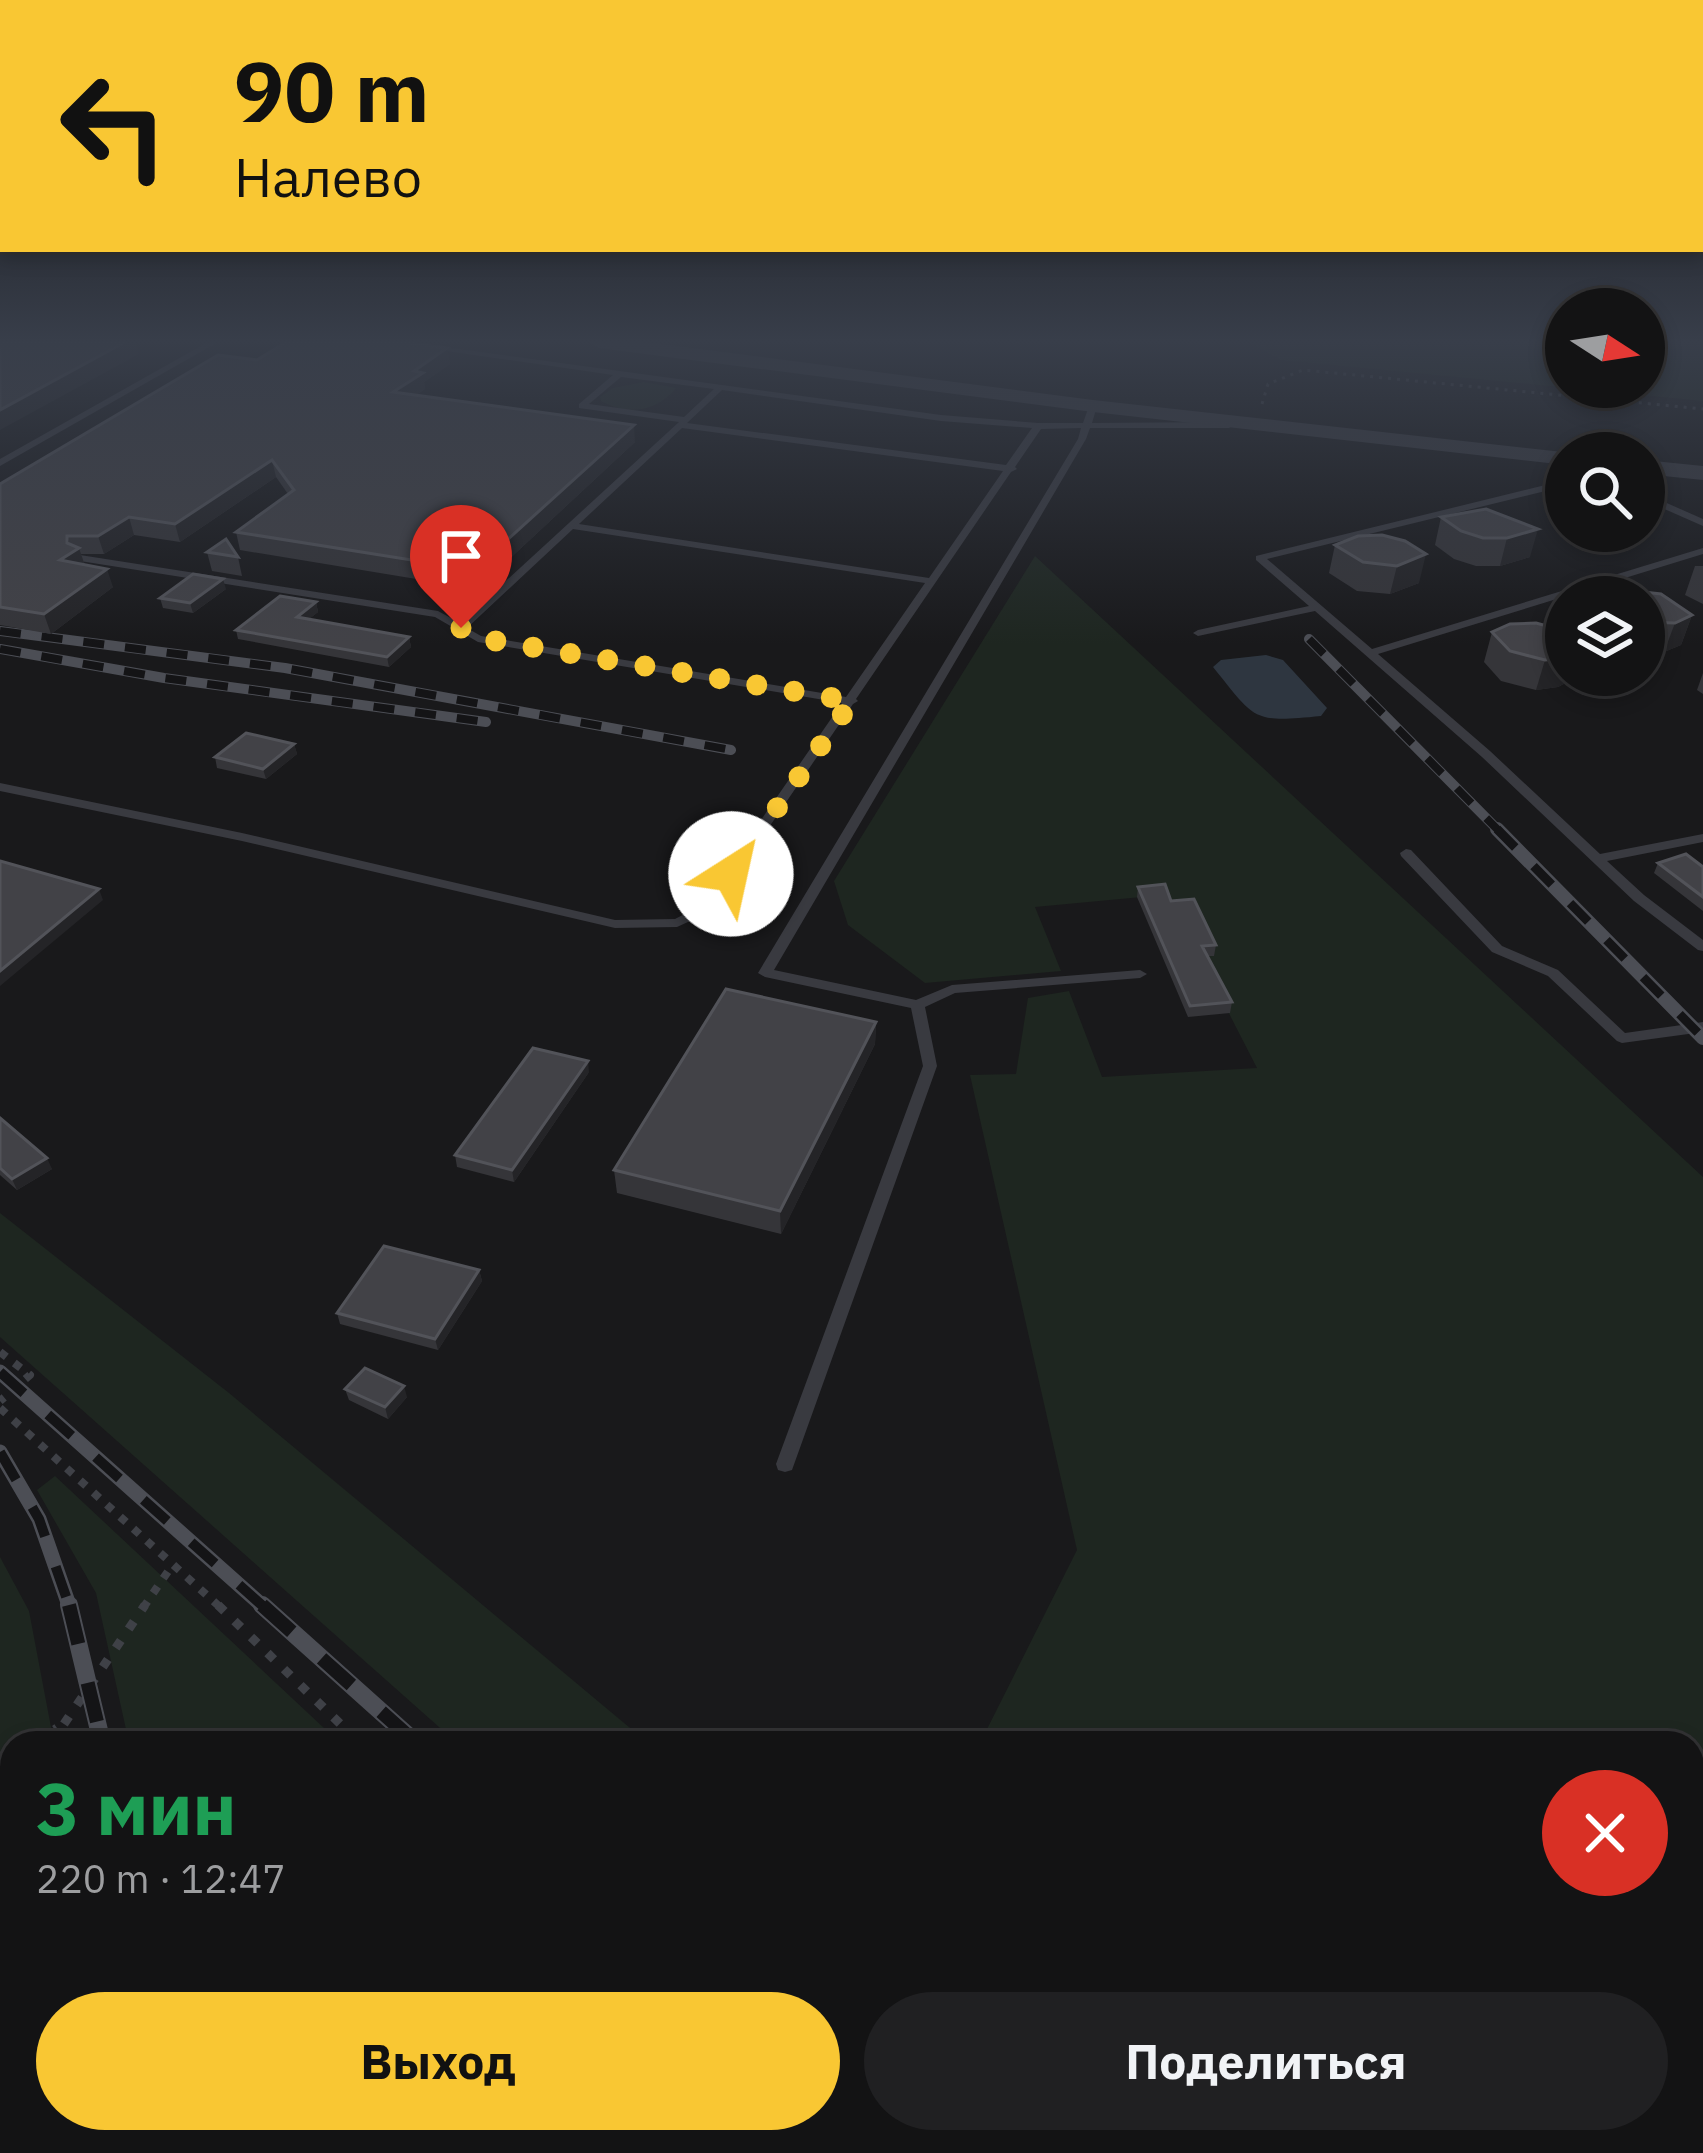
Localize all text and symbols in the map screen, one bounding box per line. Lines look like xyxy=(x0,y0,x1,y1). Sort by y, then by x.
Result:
text: 90 m xyxy=(234,36,430,145)
icon: left xyxy=(36,48,192,204)
text: Налево xyxy=(234,142,422,212)
north arrow xyxy=(1545,288,1665,408)
map controls xyxy=(1545,288,1665,696)
button: search xyxy=(1545,432,1665,552)
pin xyxy=(410,505,512,628)
icon: arrive xyxy=(428,523,494,589)
button: layers xyxy=(1545,576,1665,696)
position arrow xyxy=(668,811,794,937)
text: 3 мин xyxy=(36,1761,237,1855)
button: close xyxy=(1542,1770,1668,1896)
text: 220 m · 12:47 xyxy=(36,1853,286,1904)
button: Выход xyxy=(36,1992,840,2130)
button: Поделиться xyxy=(864,1992,1668,2130)

